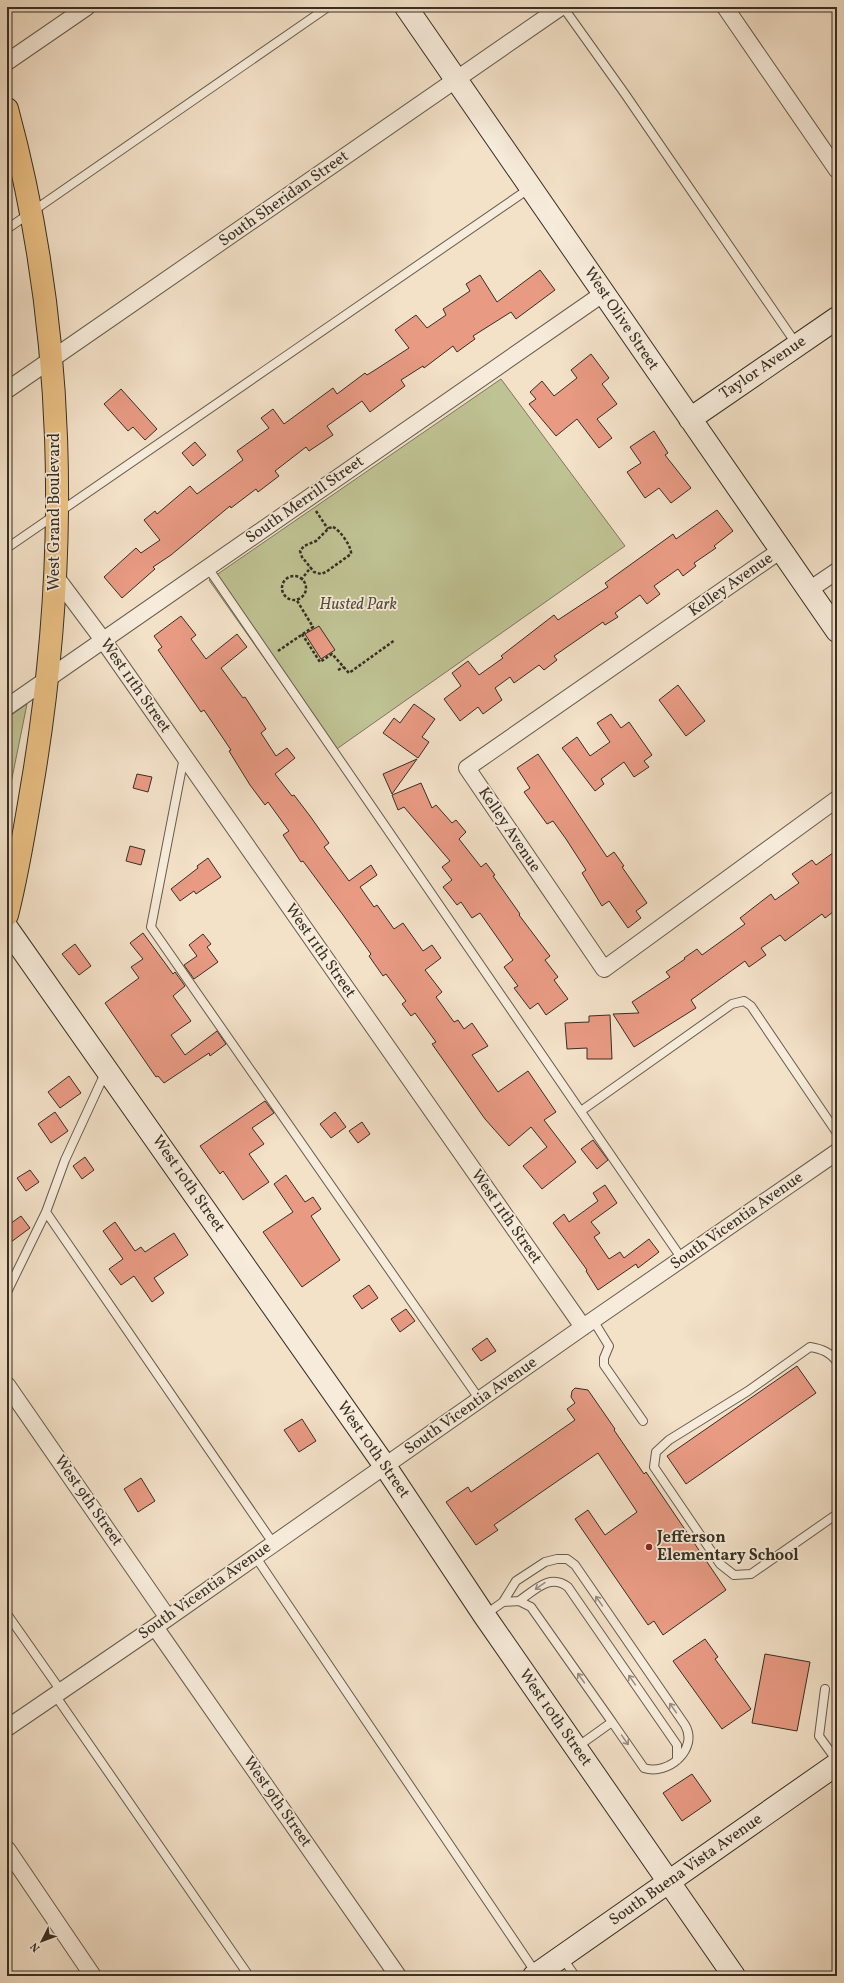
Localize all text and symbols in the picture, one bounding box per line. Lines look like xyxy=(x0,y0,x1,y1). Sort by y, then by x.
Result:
street label: South Sheridan Street xyxy=(215,146,354,252)
street label: West Olive Street xyxy=(578,263,664,375)
street label: Taylor Avenue xyxy=(715,331,811,405)
street label: West Grand Boulevard xyxy=(44,433,66,591)
street label: South Merrill Street xyxy=(241,451,369,549)
street label: Kelley Avenue xyxy=(684,548,778,622)
park label: Husted Park xyxy=(319,594,397,616)
street label: West 11th Street xyxy=(94,634,176,738)
street label: Kelley Avenue xyxy=(472,783,546,877)
street label: West 11th Street xyxy=(279,899,361,1003)
street label: West 10th Street xyxy=(146,1131,230,1237)
street label: West 11th Street xyxy=(465,1165,547,1269)
street label: South Vicentia Avenue xyxy=(666,1167,808,1275)
street label: South Vicentia Avenue xyxy=(400,1352,542,1460)
street label: West 10th Street xyxy=(331,1397,415,1503)
street label: West 9th Street xyxy=(48,1451,128,1551)
place label: Jefferson Elementary School xyxy=(656,1527,799,1567)
street label: South Vicentia Avenue xyxy=(134,1537,276,1645)
marker: Jefferson Elementary School xyxy=(644,1542,654,1552)
one-way arrow xyxy=(535,1582,546,1590)
one-way arrow xyxy=(595,1596,603,1607)
street label: West 10th Street xyxy=(513,1665,597,1771)
one-way arrow xyxy=(577,1673,585,1684)
one-way arrow xyxy=(628,1675,636,1686)
one-way arrow xyxy=(669,1703,677,1714)
one-way arrow xyxy=(621,1734,629,1745)
street label: West 9th Street xyxy=(237,1752,317,1852)
street label: South Buena Vista Avenue xyxy=(605,1809,767,1931)
north arrow xyxy=(22,1921,62,1961)
text: N xyxy=(27,1939,44,1955)

